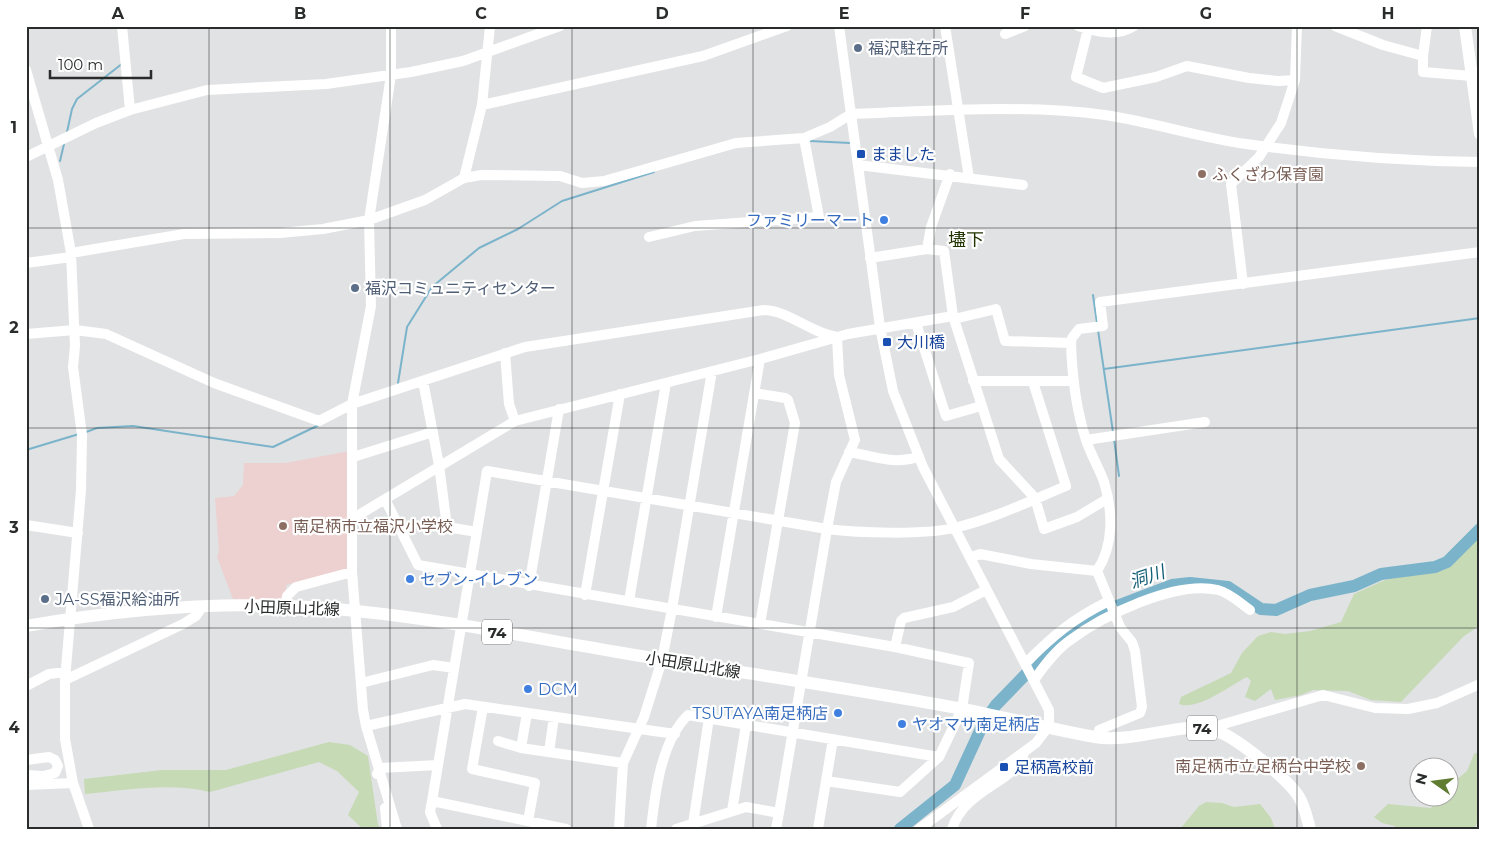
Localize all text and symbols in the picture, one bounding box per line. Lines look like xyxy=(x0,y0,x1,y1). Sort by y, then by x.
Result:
text: A xyxy=(111,4,125,23)
text: B xyxy=(294,4,306,23)
text: C xyxy=(475,4,487,23)
text: D xyxy=(655,4,669,23)
text: E xyxy=(839,4,849,23)
text: F xyxy=(1020,4,1030,23)
text: G xyxy=(1200,4,1212,23)
text: H xyxy=(1382,4,1394,23)
place label: 福沢駐在所 xyxy=(868,39,948,58)
marker: 福沢駐在所 xyxy=(852,42,864,54)
scale bar xyxy=(50,48,151,80)
text: 100 m xyxy=(58,55,103,74)
text: 1 xyxy=(11,118,17,137)
place label: まました xyxy=(871,145,935,164)
marker: まました xyxy=(855,148,867,160)
place label: ふくざわ保育園 xyxy=(1212,165,1324,184)
marker: ふくざわ保育園 xyxy=(1196,168,1208,180)
place label: ファミリーマート xyxy=(746,211,874,230)
marker: ファミリーマート xyxy=(878,214,890,226)
district label: 壗下 xyxy=(948,229,984,251)
place label: 福沢コミュニティセンター xyxy=(365,279,556,298)
marker: 福沢コミュニティセンター xyxy=(349,282,361,294)
text: 2 xyxy=(9,318,19,337)
place label: 大川橋 xyxy=(897,333,945,352)
marker: 大川橋 xyxy=(881,336,893,348)
place label: 南足柄市立福沢小学校 xyxy=(293,517,453,536)
text: 3 xyxy=(8,518,19,537)
marker: 南足柄市立福沢小学校 xyxy=(277,520,289,532)
water label: 洞川 xyxy=(1126,560,1169,593)
place label: セブン-イレブン xyxy=(420,570,538,589)
marker: セブン-イレブン xyxy=(404,573,416,585)
place label: JA-SS福沢給油所 xyxy=(54,590,180,609)
marker: JA-SS福沢給油所 xyxy=(39,593,51,605)
street label: 小田原山北線 xyxy=(244,597,340,619)
road number: 74 xyxy=(482,620,512,644)
street label: 小田原山北線 xyxy=(644,648,742,682)
place label: DCM xyxy=(538,680,578,699)
marker: DCM xyxy=(522,683,534,695)
place label: TSUTAYA南足柄店 xyxy=(692,704,828,723)
marker: TSUTAYA南足柄店 xyxy=(832,707,844,719)
place label: ヤオマサ南足柄店 xyxy=(912,715,1040,734)
road number: 74 xyxy=(1187,716,1217,740)
text: 4 xyxy=(8,718,20,737)
marker: ヤオマサ南足柄店 xyxy=(896,718,908,730)
place label: 南足柄市立足柄台中学校 xyxy=(1175,757,1351,776)
place label: 足柄高校前 xyxy=(1014,758,1094,777)
north arrow xyxy=(1408,758,1458,808)
marker: 南足柄市立足柄台中学校 xyxy=(1355,760,1367,772)
marker: 足柄高校前 xyxy=(998,761,1010,773)
text: N xyxy=(1411,771,1431,787)

